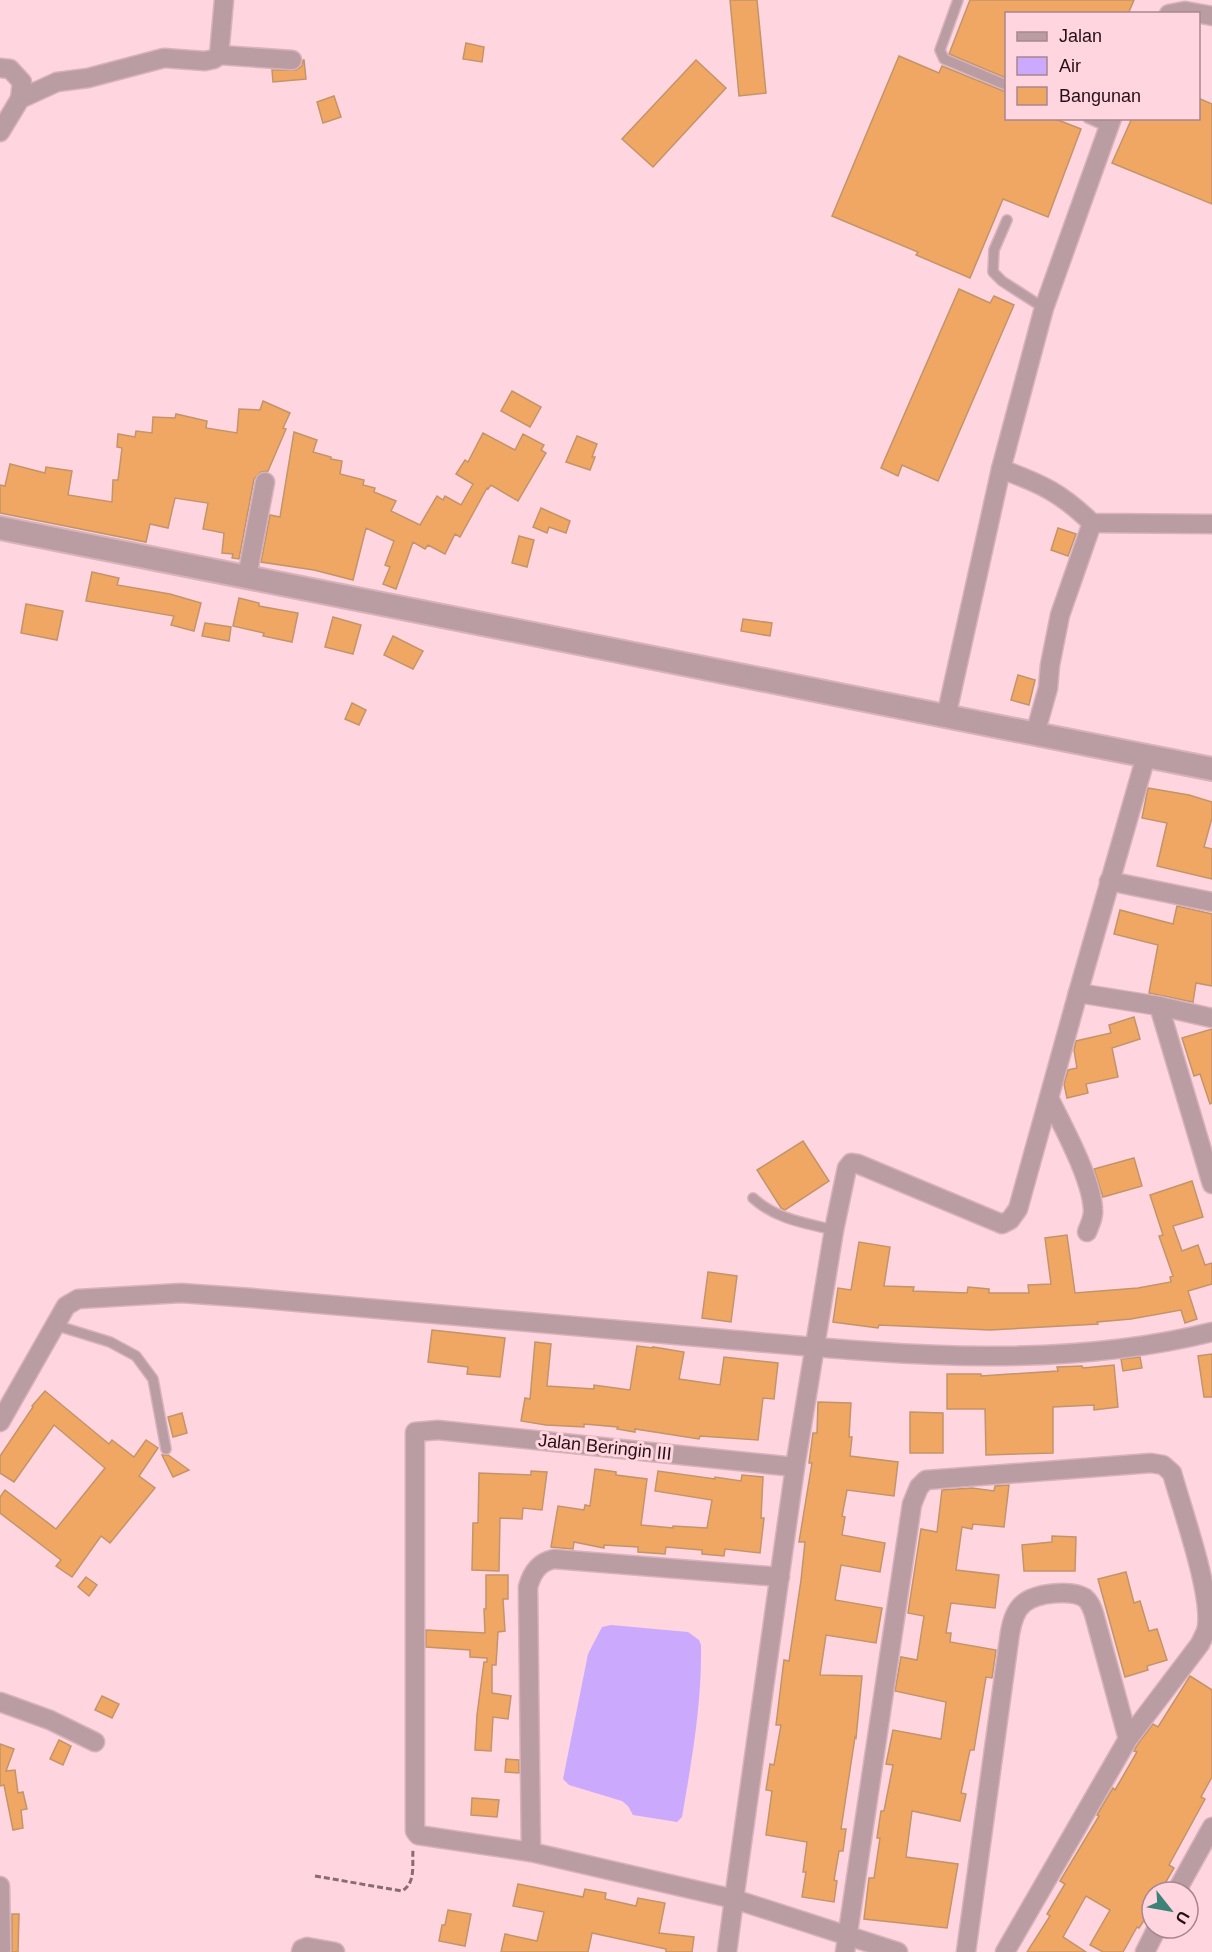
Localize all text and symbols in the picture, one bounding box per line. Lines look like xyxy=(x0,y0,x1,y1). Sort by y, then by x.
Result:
legend xyxy=(1005,12,1200,120)
text: Jalan xyxy=(1059,26,1102,46)
text: Air xyxy=(1059,56,1081,76)
text: Bangunan xyxy=(1059,86,1141,106)
street label: Jalan Beringin III xyxy=(537,1430,673,1464)
north arrow xyxy=(1140,1880,1200,1940)
text: U xyxy=(1172,1908,1193,1927)

